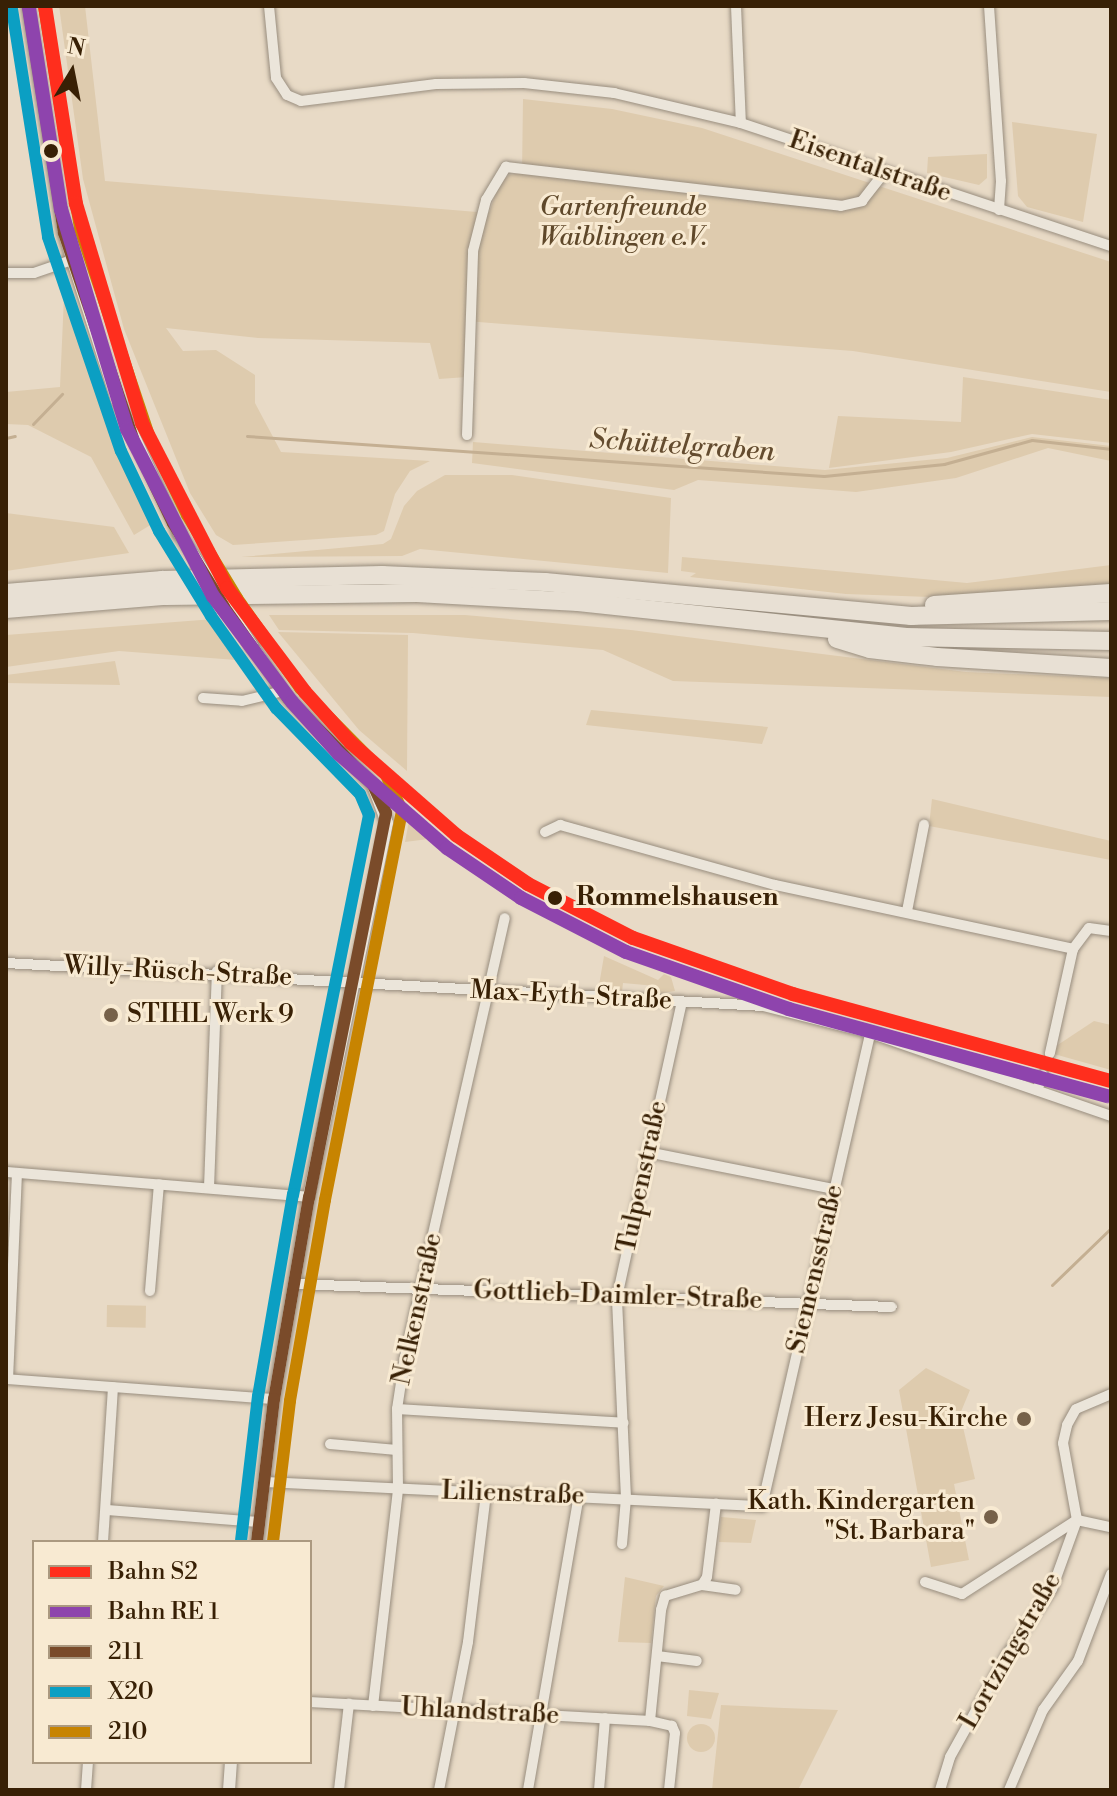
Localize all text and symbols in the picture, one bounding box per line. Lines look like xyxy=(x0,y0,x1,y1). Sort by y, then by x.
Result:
north arrow xyxy=(32,32,112,112)
text: N xyxy=(65,33,87,63)
street label: Eisentalstraße xyxy=(785,125,955,209)
unlabelled marker xyxy=(43,143,59,159)
park label: Gartenfreunde Waiblingen e.V. xyxy=(539,192,707,254)
water label: Schüttelgraben xyxy=(588,423,776,469)
place label: Rommelshausen xyxy=(576,882,778,914)
marker: Rommelshausen xyxy=(541,884,569,912)
street label: Willy-Rüsch-Straße xyxy=(63,950,293,994)
street label: Max-Eyth-Straße xyxy=(469,975,673,1017)
place label: STIHL Werk 9 xyxy=(127,999,294,1031)
marker: STIHL Werk 9 xyxy=(102,1006,120,1024)
street label: Tulpenstraße xyxy=(612,1098,674,1256)
street label: Siemensstraße xyxy=(781,1182,851,1356)
street label: Nelkenstraße xyxy=(387,1230,449,1388)
street label: Gottlieb-Daimler-Straße xyxy=(473,1275,763,1317)
place label: Herz Jesu-Kirche xyxy=(804,1403,1008,1435)
marker: Herz Jesu-Kirche xyxy=(1015,1410,1033,1428)
street label: Lilienstraße xyxy=(441,1476,585,1512)
place label: Kath. Kindergarten "St. Barbara" xyxy=(747,1486,975,1548)
marker: Kath. Kindergarten "St. Barbara" xyxy=(982,1508,1000,1526)
legend xyxy=(32,1540,312,1764)
text: Bahn S2 xyxy=(108,1557,198,1587)
street label: Lortzingstraße xyxy=(954,1567,1068,1735)
text: Bahn RE 1 xyxy=(108,1597,219,1627)
text: 211 xyxy=(108,1637,143,1667)
text: X20 xyxy=(108,1677,154,1707)
street label: Uhlandstraße xyxy=(400,1692,560,1732)
text: 210 xyxy=(108,1717,147,1747)

